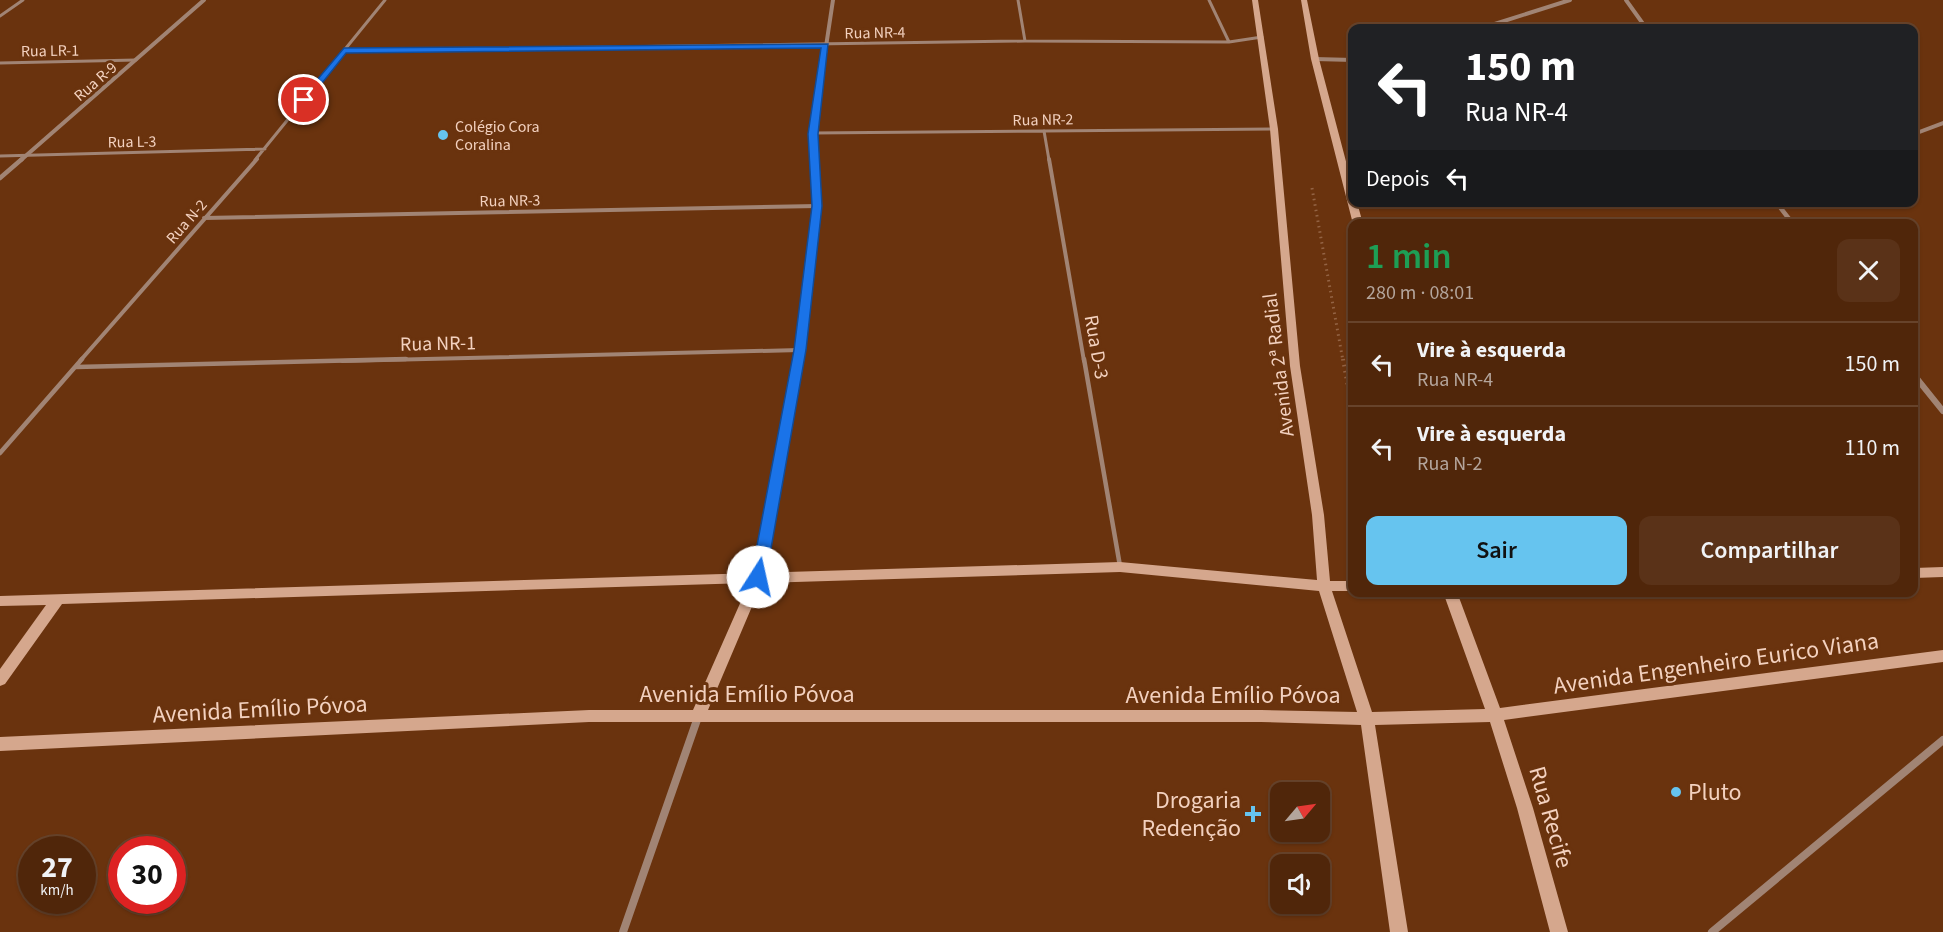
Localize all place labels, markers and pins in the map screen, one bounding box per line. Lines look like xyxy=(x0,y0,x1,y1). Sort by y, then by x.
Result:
pin xyxy=(278,74,329,125)
place label: Colégio Cora Coralina xyxy=(455,116,540,156)
marker: Colégio Cora Coralina xyxy=(436,128,450,142)
place label: Pluto xyxy=(1688,775,1742,810)
place label: Drogaria Redenção xyxy=(1142,783,1241,846)
marker: Pluto xyxy=(1669,785,1683,799)
marker: Drogaria Redenção xyxy=(1246,807,1260,821)

